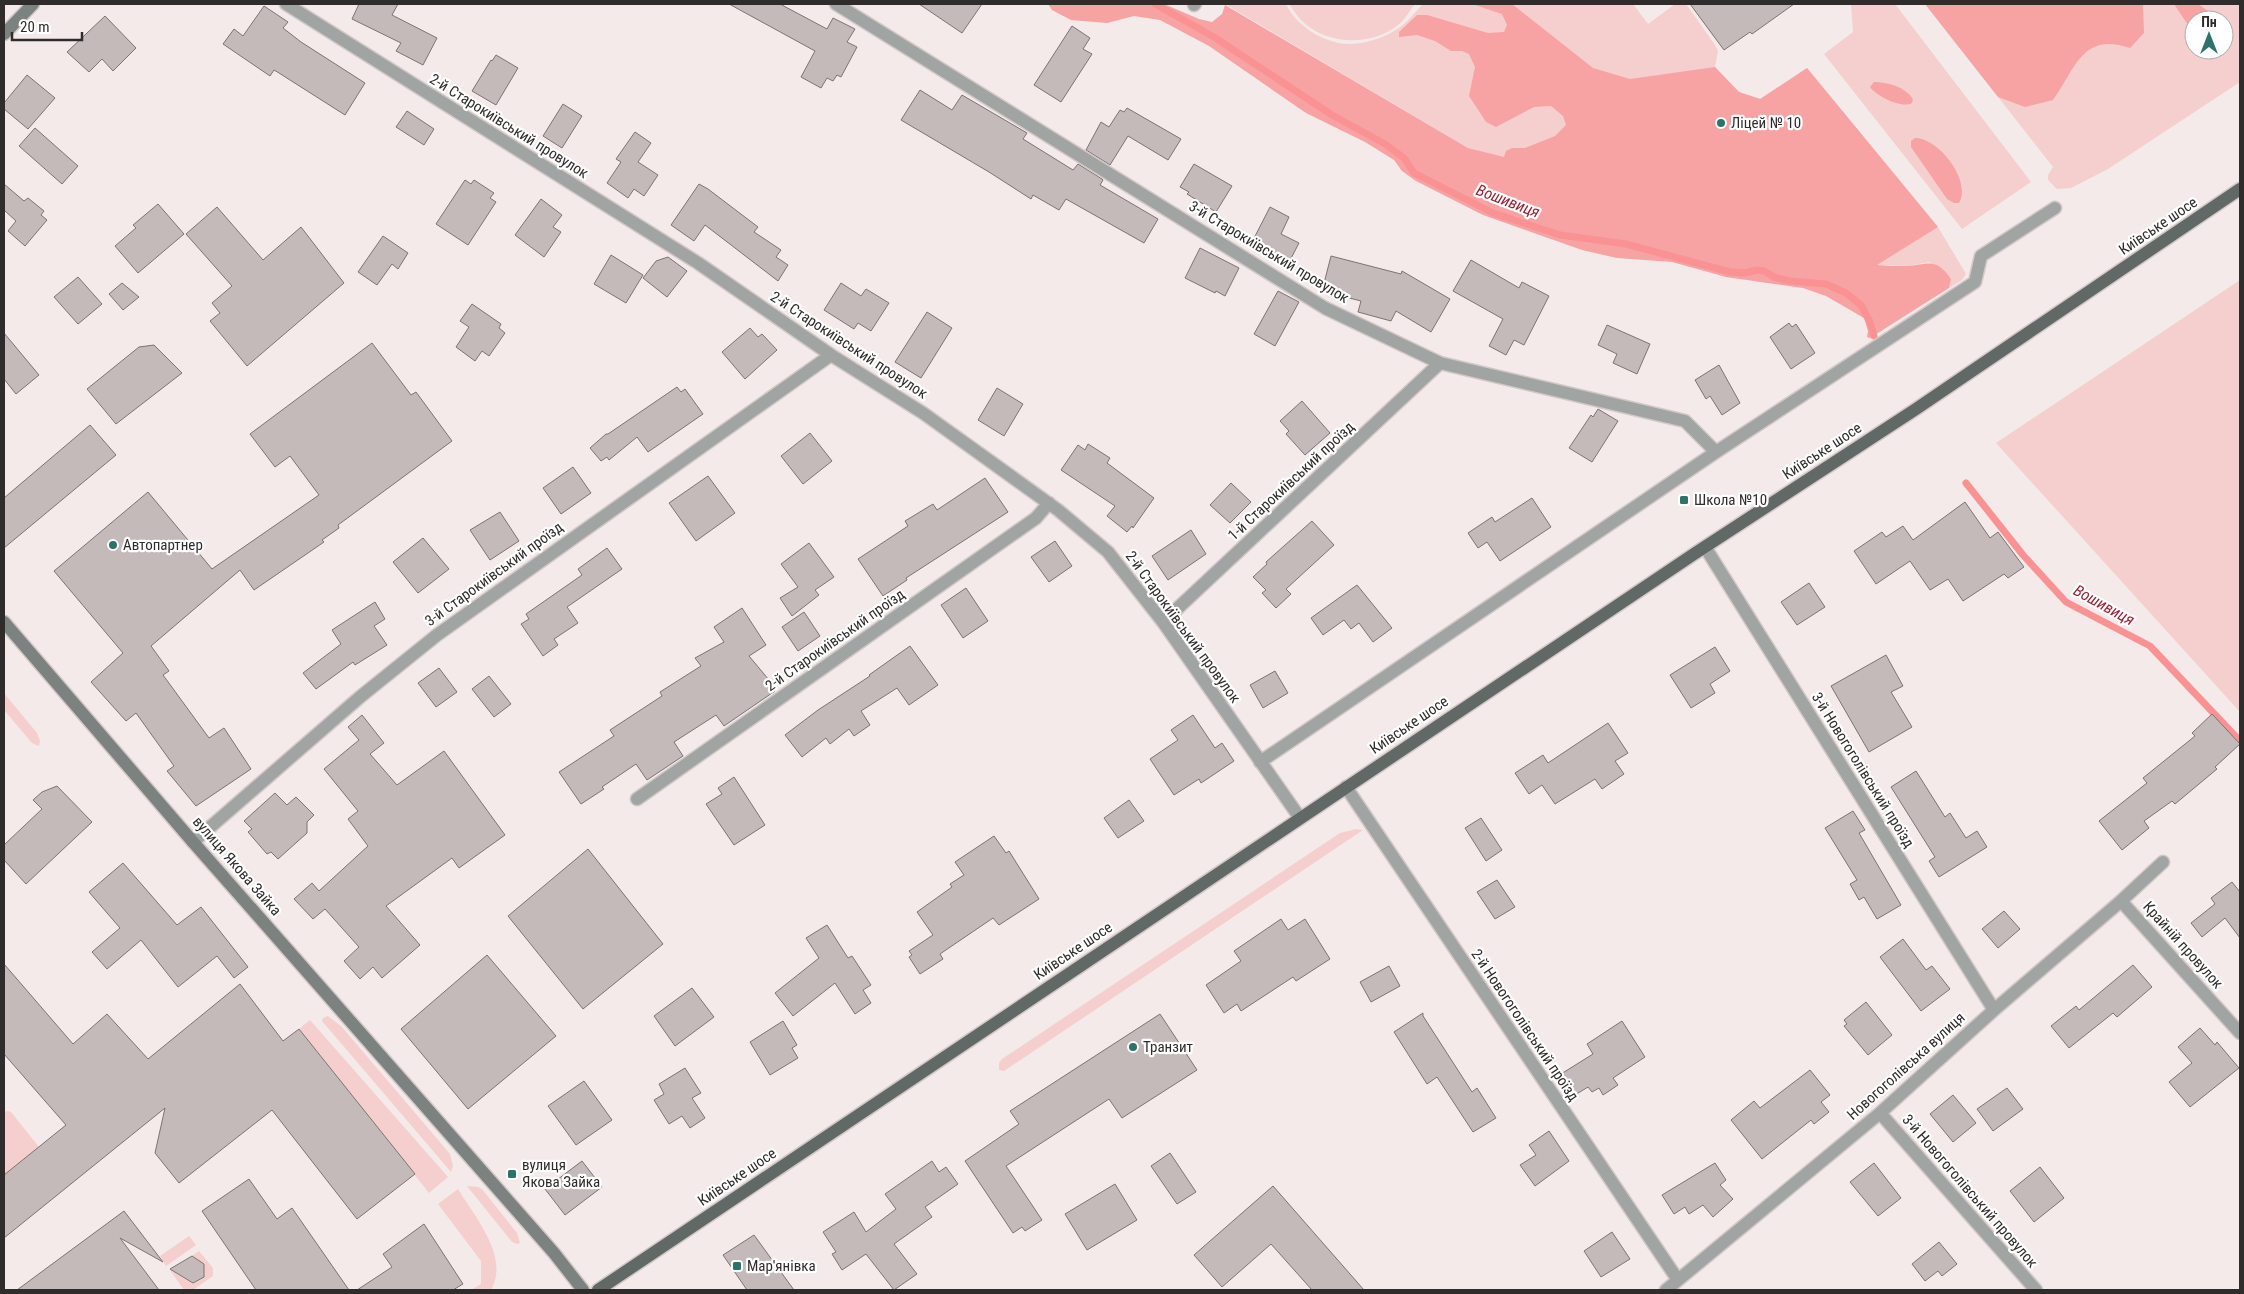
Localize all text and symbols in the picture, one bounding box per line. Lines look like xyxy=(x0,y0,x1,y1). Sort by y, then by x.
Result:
scale bar xyxy=(12,10,82,42)
north arrow xyxy=(2184,10,2234,60)
text: Пн xyxy=(2201,14,2217,30)
text: 20 m xyxy=(20,18,50,36)
street label: 2-й Старокиївський провулок xyxy=(426,70,592,182)
place label: Ліцей № 10 xyxy=(1731,114,1801,132)
marker: Ліцей № 10 xyxy=(1715,117,1727,129)
water label: Вошивиця xyxy=(1474,180,1543,222)
street label: Київське шосе xyxy=(2115,193,2201,259)
street label: 3-й Старокиївський провулок xyxy=(1186,197,1352,307)
street label: 2-й Старокиївський провулок xyxy=(767,288,931,402)
street label: 1-й Старокиївський проїзд xyxy=(1224,418,1358,544)
street label: Київське шосе xyxy=(1779,419,1865,483)
place label: Школа №10 xyxy=(1694,491,1767,509)
marker: Школа №10 xyxy=(1678,494,1690,506)
street label: 3-й Старокиївський проїзд xyxy=(422,518,566,630)
place label: Автопартнер xyxy=(123,536,203,554)
marker: Автопартнер xyxy=(107,539,119,551)
street label: 2-й Старокиївський провулок xyxy=(1122,548,1244,706)
water label: Вошивиця xyxy=(2070,581,2138,630)
street label: 2-й Старокиївський проїзд xyxy=(762,585,908,695)
street label: 3-й Новогоголівський проїзд xyxy=(1808,689,1918,851)
street label: Київське шосе xyxy=(1366,692,1452,758)
street label: вулиця Якова Зайка xyxy=(189,813,285,919)
street label: Крайній провулок xyxy=(2139,898,2227,992)
street label: Київське шосе xyxy=(1030,918,1116,984)
street label: 2-й Новогоголівський проїзд xyxy=(1467,946,1583,1104)
street label: Новогоголівська вулиця xyxy=(1843,1008,1969,1124)
place label: Транзит xyxy=(1143,1038,1193,1056)
marker: Транзит xyxy=(1127,1041,1139,1053)
street label: 3-й Новогоголівський провулок xyxy=(1899,1111,2041,1271)
street label: Київське шосе xyxy=(694,1144,780,1210)
place label: вулиця Якова Зайка xyxy=(522,1156,600,1191)
marker: вулиця Якова Зайка xyxy=(506,1168,518,1180)
place label: Мар'янівка xyxy=(747,1257,816,1275)
marker: Мар'янівка xyxy=(731,1260,743,1272)

